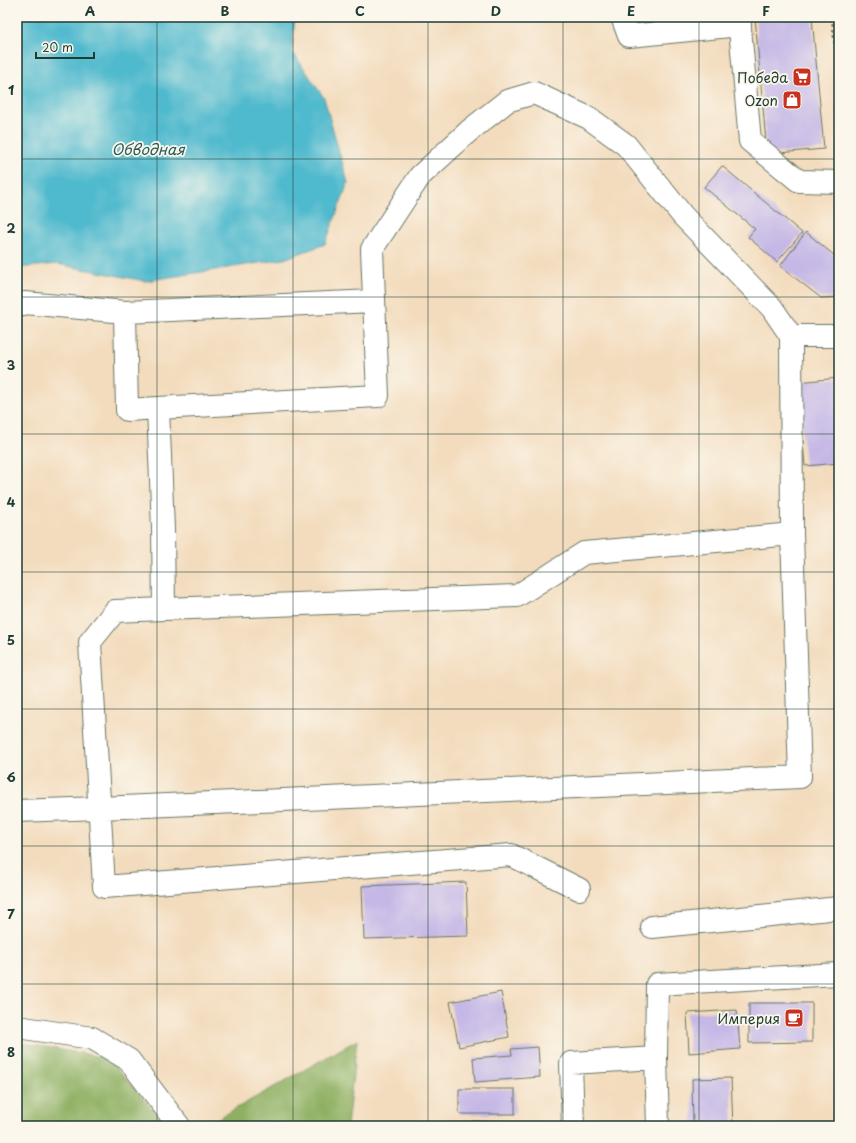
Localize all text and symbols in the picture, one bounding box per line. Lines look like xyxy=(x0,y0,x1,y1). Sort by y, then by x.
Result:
text: A xyxy=(85,1,95,20)
text: B xyxy=(221,1,230,20)
text: C xyxy=(355,1,365,20)
text: D xyxy=(491,1,501,20)
text: E xyxy=(627,1,635,20)
text: F xyxy=(762,1,770,20)
scale bar xyxy=(36,34,94,60)
text: 20 m xyxy=(42,38,73,56)
supermarket icon: Победа xyxy=(791,66,813,88)
place label: Победа xyxy=(737,67,788,88)
text: 1 xyxy=(8,80,14,99)
shop icon: Ozon xyxy=(781,89,803,111)
place label: Ozon xyxy=(745,90,778,111)
water label: Обводная xyxy=(111,137,185,160)
text: 2 xyxy=(6,218,16,237)
text: 3 xyxy=(7,355,16,374)
text: 4 xyxy=(7,492,16,511)
text: 5 xyxy=(7,630,15,649)
text: 6 xyxy=(6,767,16,786)
text: 7 xyxy=(7,904,15,923)
cafe icon: Империя xyxy=(783,1007,805,1029)
place label: Империя xyxy=(718,1008,780,1029)
text: 8 xyxy=(7,1042,15,1061)

